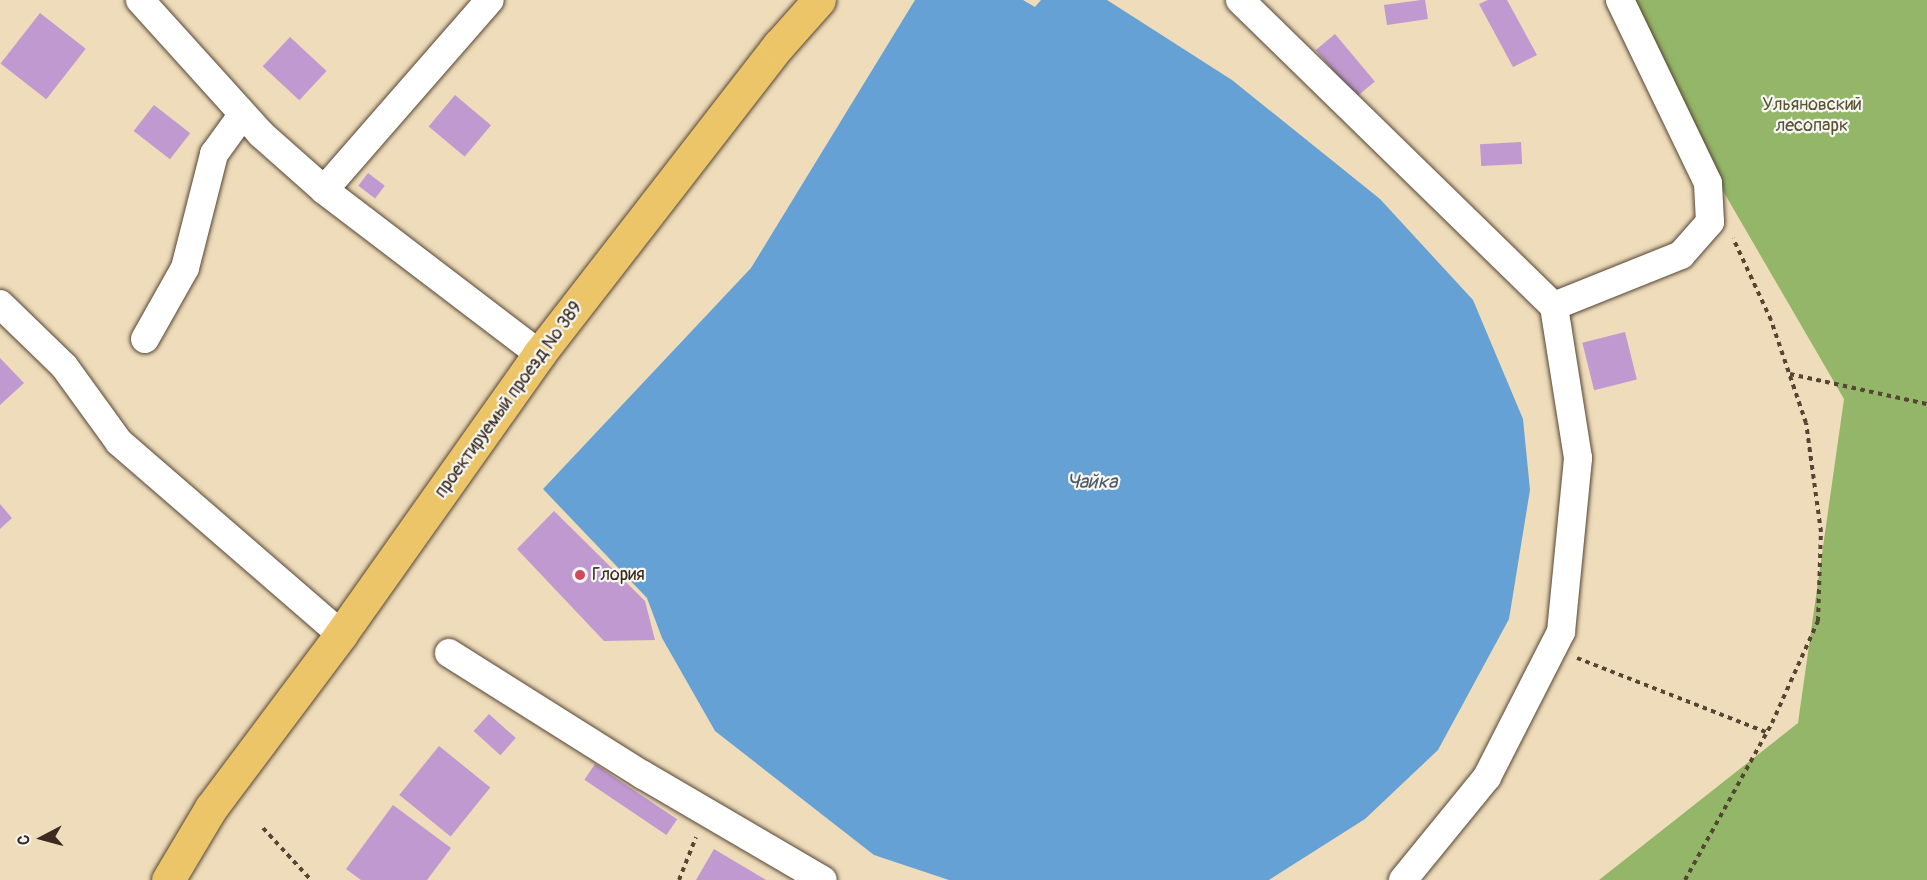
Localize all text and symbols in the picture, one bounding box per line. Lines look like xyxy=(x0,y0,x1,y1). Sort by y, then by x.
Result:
park label: Ульяновский лесопарк xyxy=(1762,95,1862,138)
street label: проектируемый проезд № 389 xyxy=(431,298,587,502)
water label: Чайка xyxy=(1067,469,1117,493)
place label: Глория xyxy=(592,564,645,586)
marker: Глория xyxy=(573,568,587,582)
north arrow xyxy=(12,808,72,868)
text: С xyxy=(14,834,35,846)

